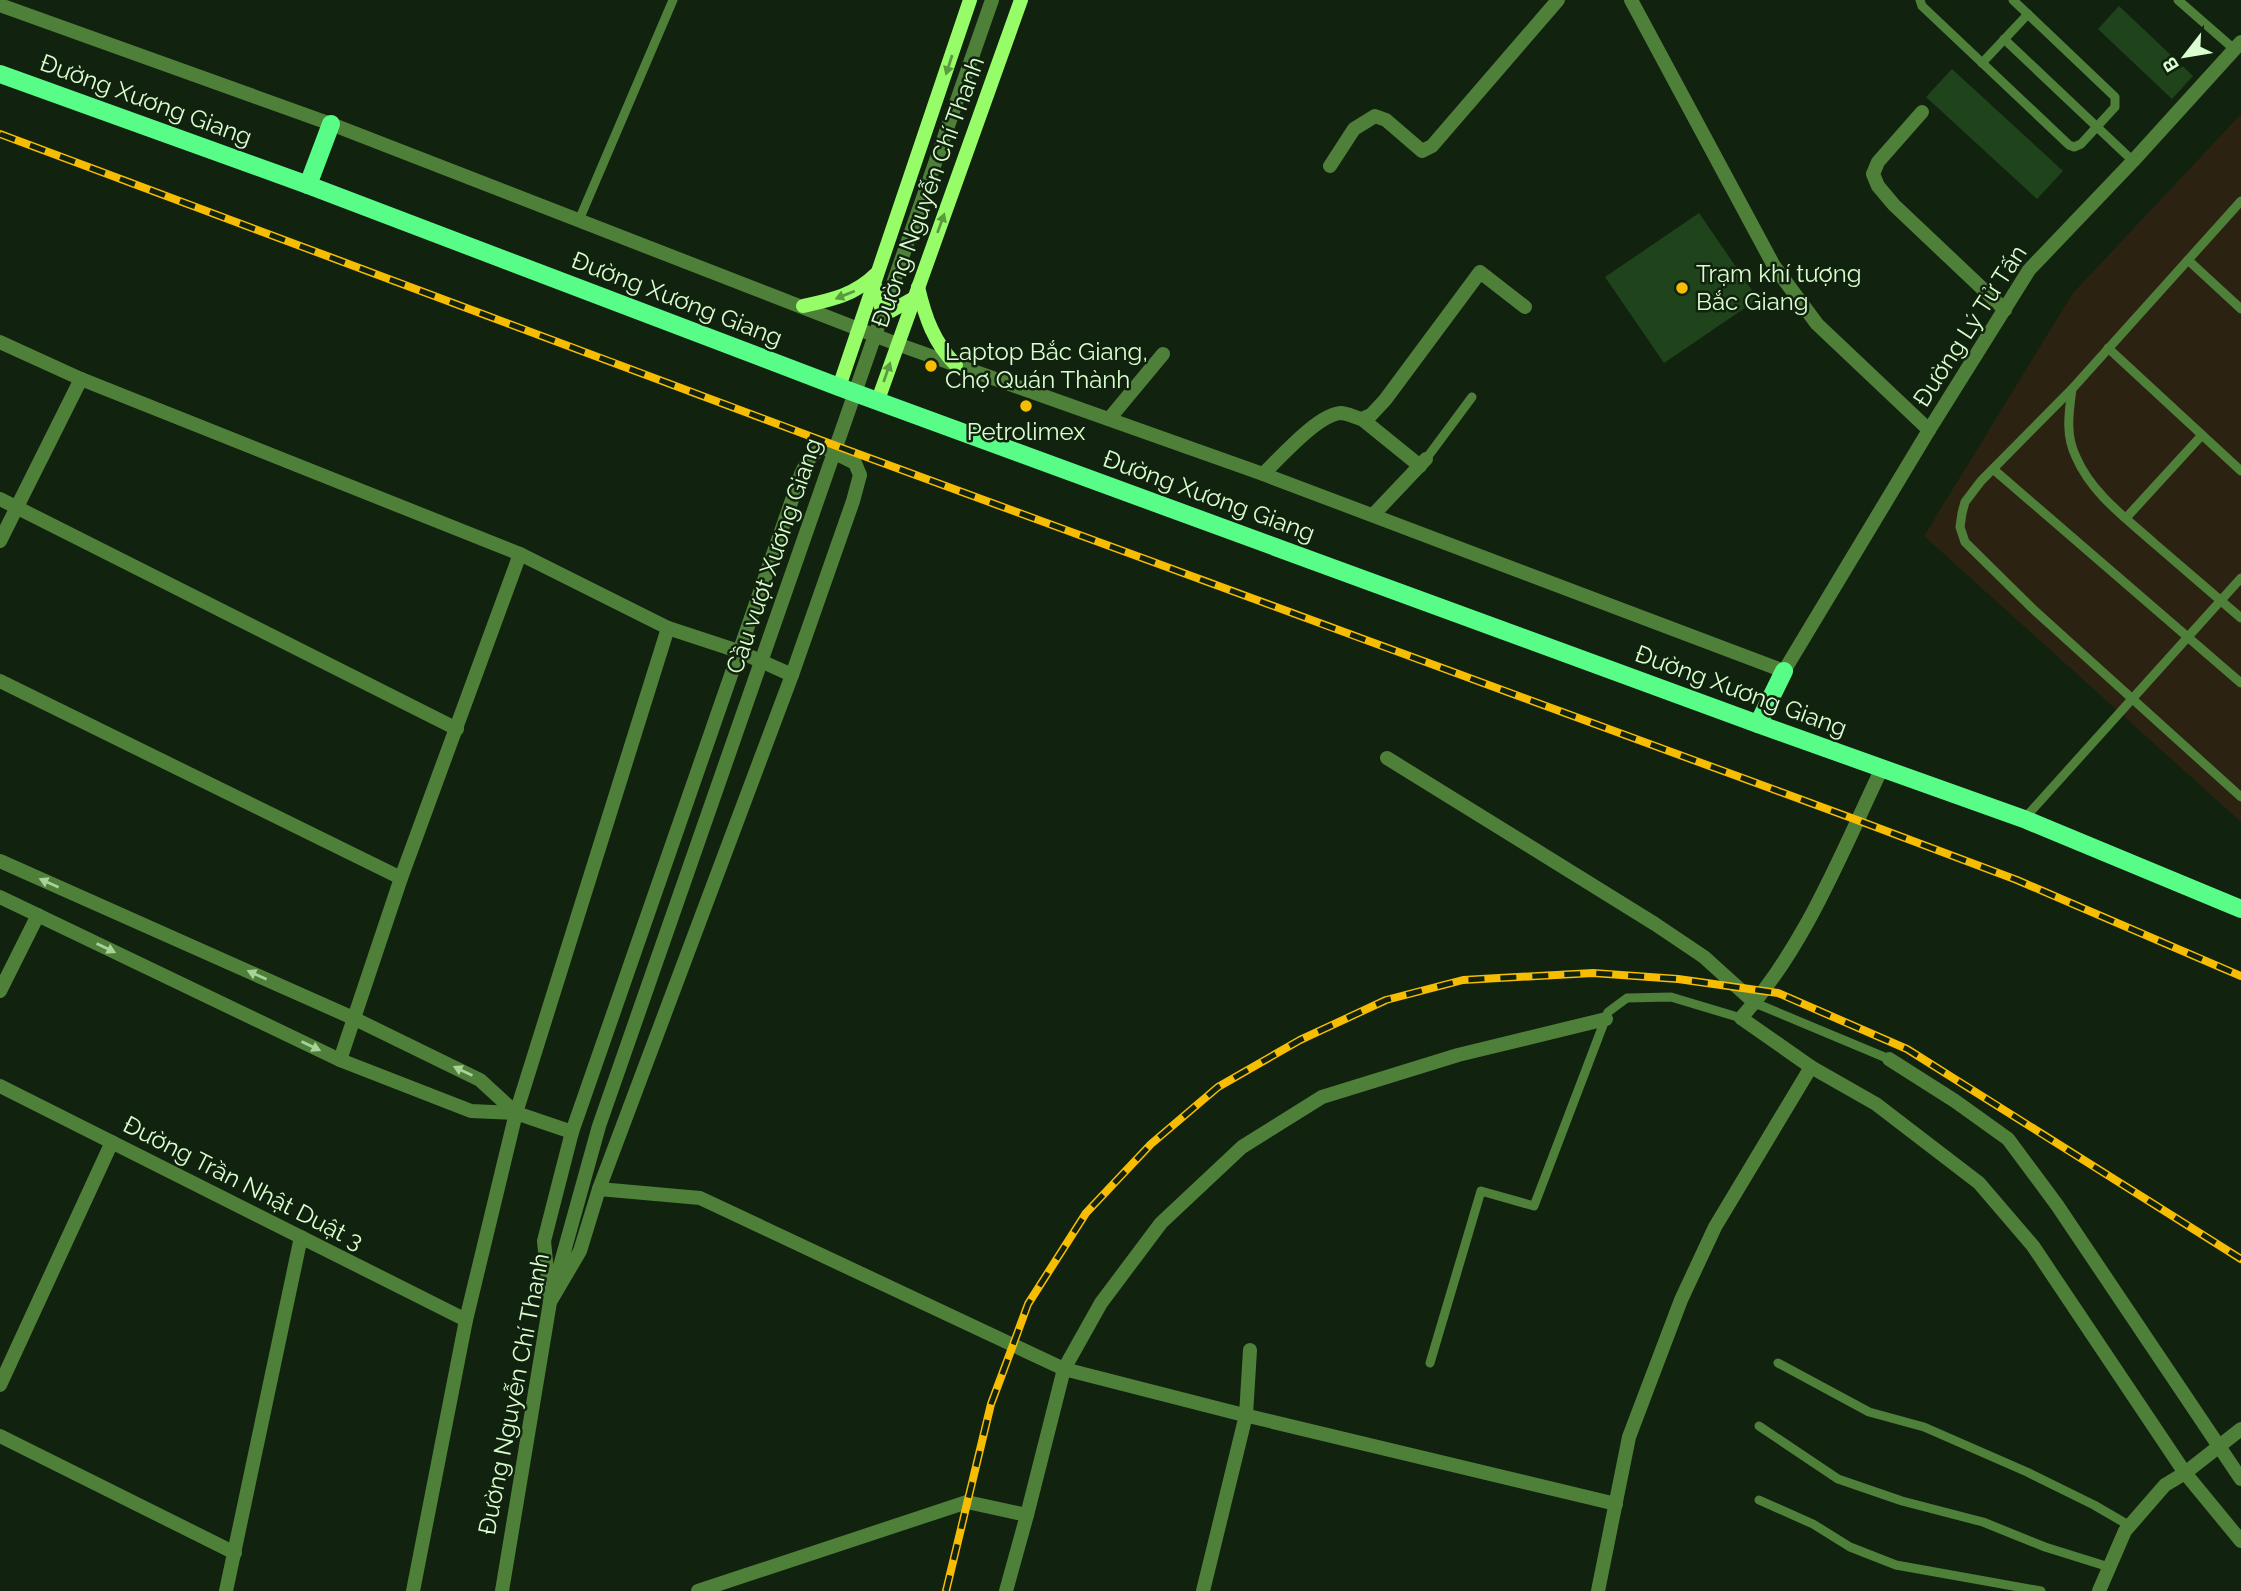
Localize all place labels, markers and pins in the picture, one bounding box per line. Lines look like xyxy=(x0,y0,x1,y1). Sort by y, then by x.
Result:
place label: Trạm khí tượng Bắc Giang xyxy=(1696,259,1862,316)
marker: Trạm khí tượng Bắc Giang xyxy=(1674,280,1690,296)
place label: Laptop Bắc Giang, Chợ Quán Thành xyxy=(945,337,1148,394)
marker: Laptop Bắc Giang, Chợ Quán Thành xyxy=(923,358,939,374)
marker: Petrolimex xyxy=(1018,398,1034,414)
place label: Petrolimex xyxy=(967,417,1085,446)

